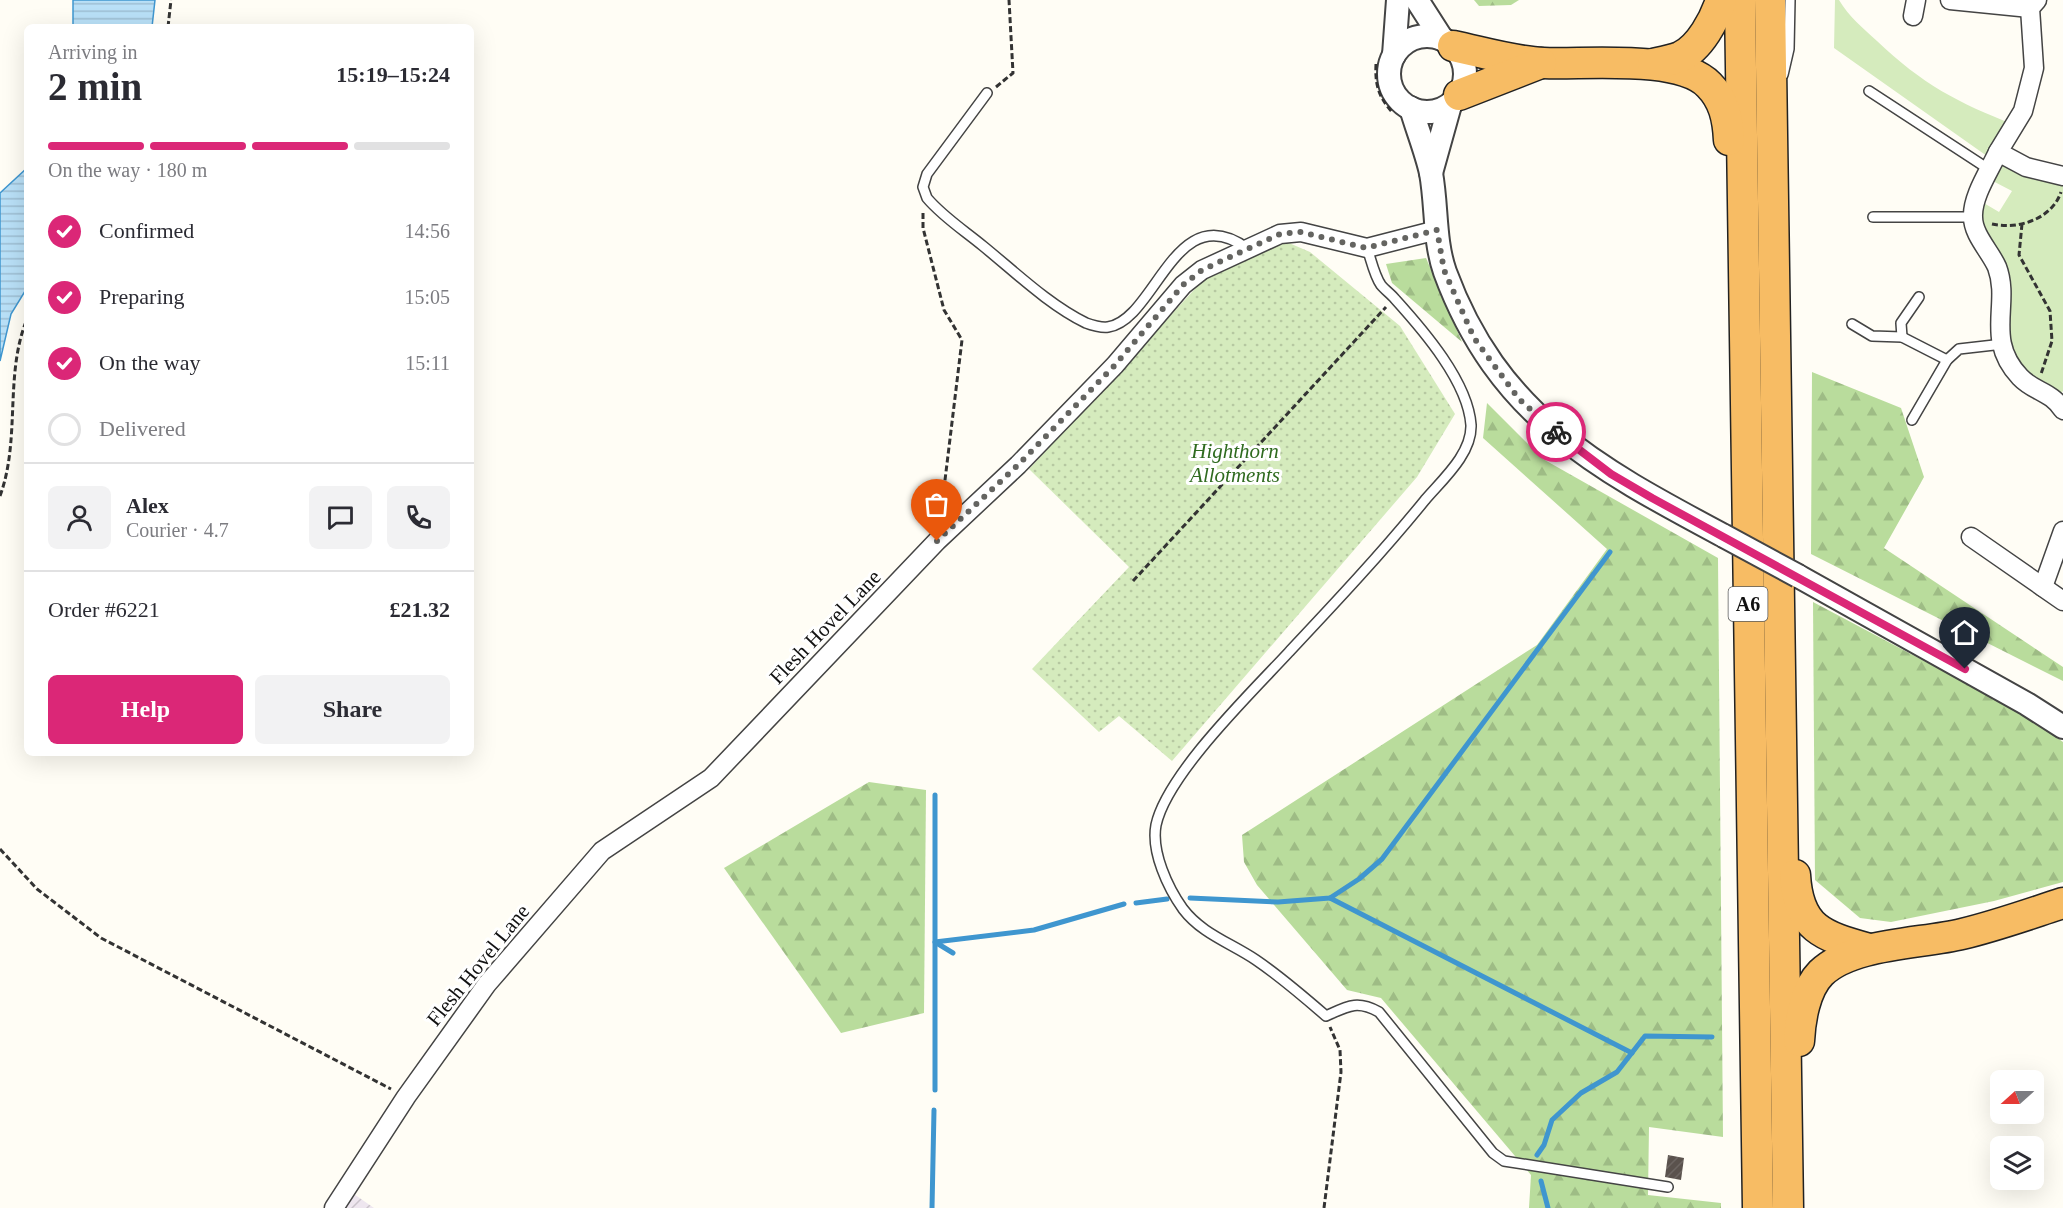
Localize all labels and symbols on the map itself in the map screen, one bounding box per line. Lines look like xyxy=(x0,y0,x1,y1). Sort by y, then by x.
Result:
courier xyxy=(1526,402,1586,462)
park label: Highthorn Allotments xyxy=(1188,439,1280,487)
pin xyxy=(911,479,962,541)
street label: Flesh Hovel Lane xyxy=(765,565,885,689)
road number: A6 xyxy=(1728,587,1768,621)
pin xyxy=(1939,607,1990,669)
street label: Flesh Hovel Lane xyxy=(422,899,534,1031)
north arrow xyxy=(1990,1070,2044,1124)

